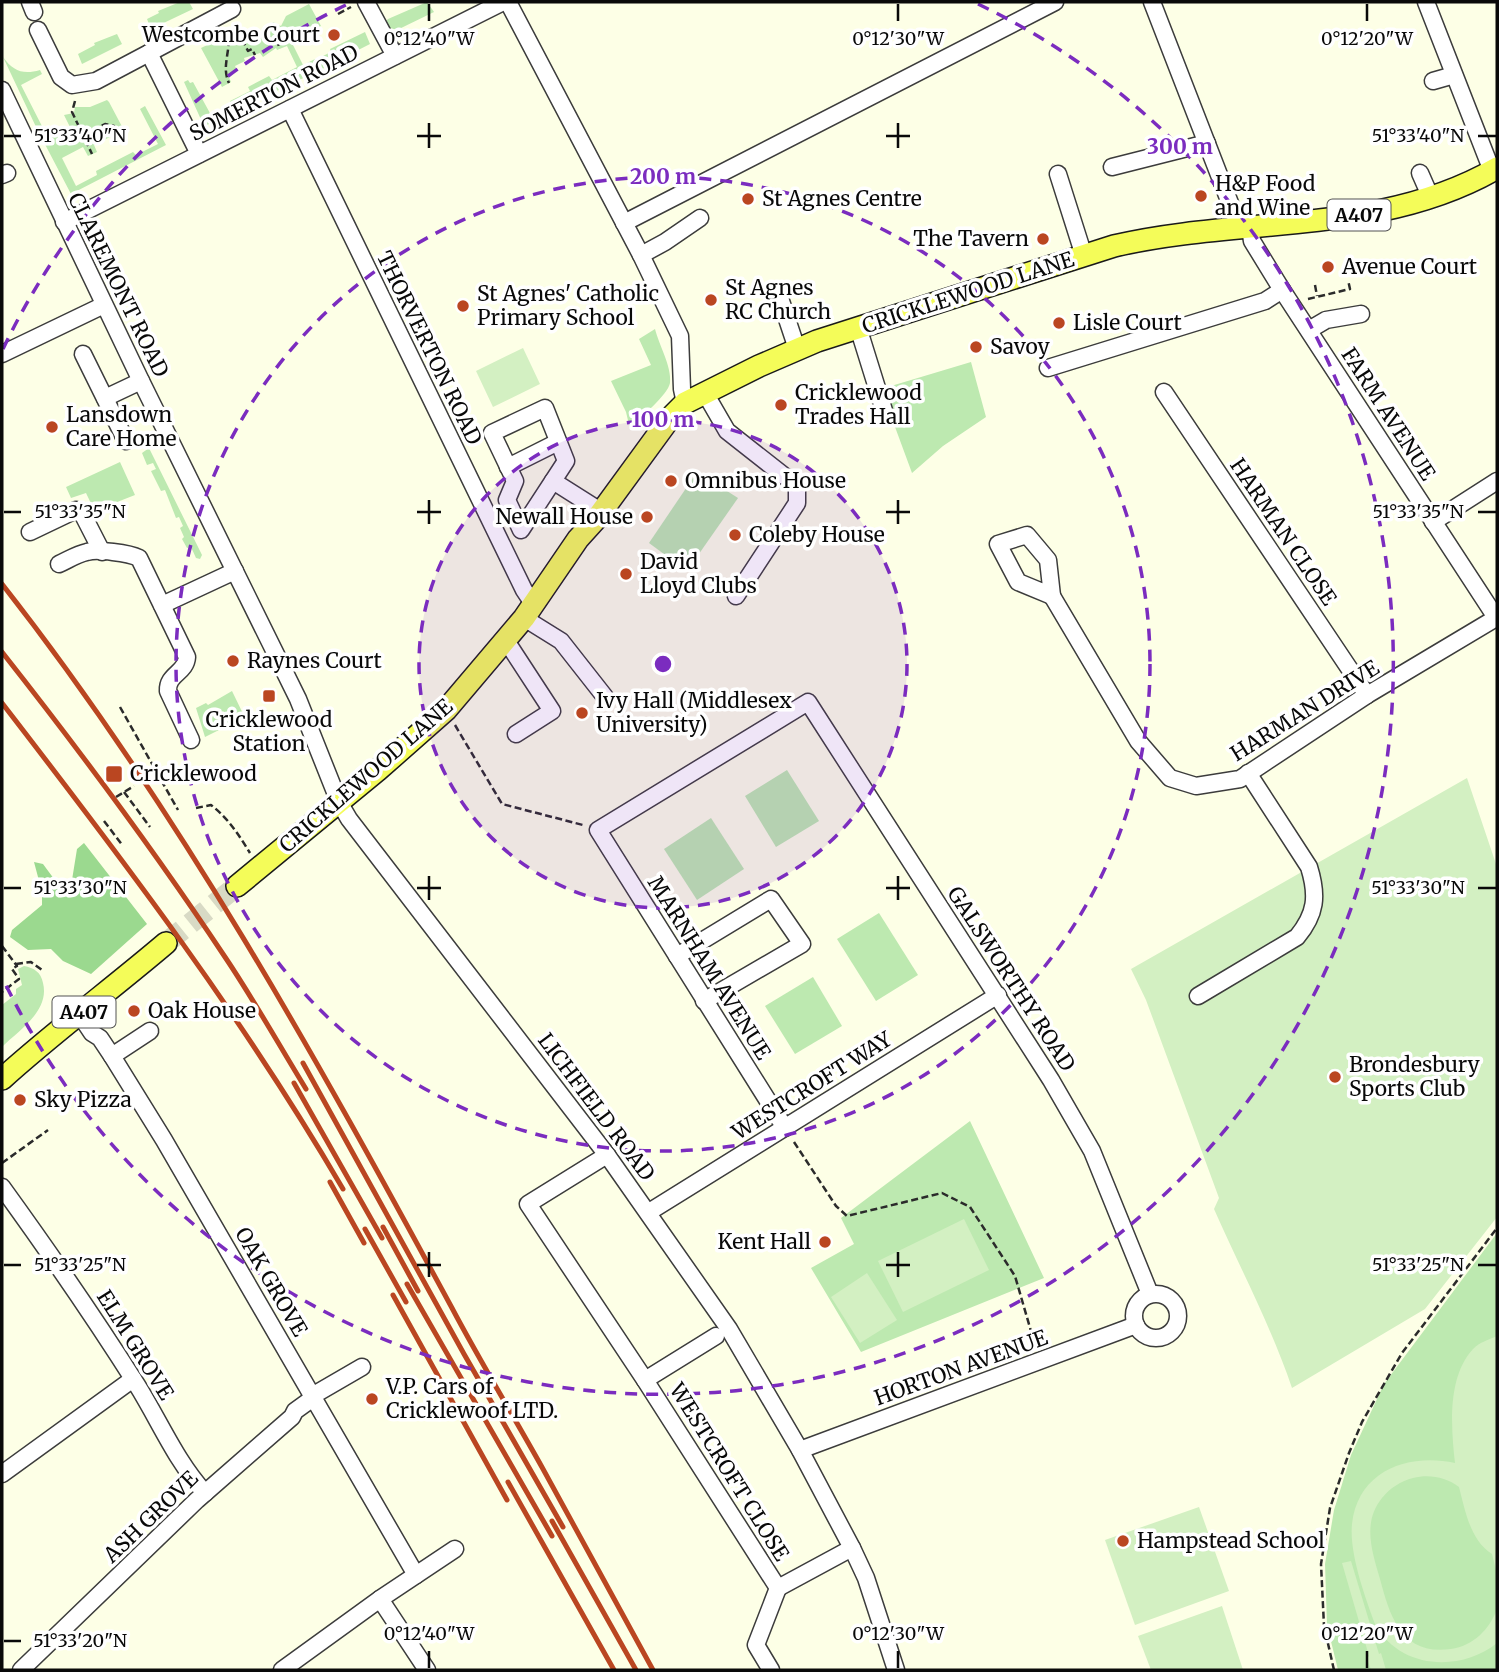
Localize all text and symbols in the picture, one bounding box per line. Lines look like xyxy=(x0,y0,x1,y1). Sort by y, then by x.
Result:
place label: Westcombe Court xyxy=(141,21,320,48)
marker: Westcombe Court xyxy=(326,27,342,43)
text: 0°12'40"W xyxy=(384,27,475,50)
text: 0°12'30"W xyxy=(852,27,945,50)
text: 0°12'20"W xyxy=(1321,27,1414,50)
street label: SOMERTON ROAD xyxy=(185,38,363,147)
text: 51°33'40"N xyxy=(34,124,126,147)
text: 51°33'40"N xyxy=(1372,124,1464,147)
text: 300 m xyxy=(1147,133,1213,160)
text: 200 m xyxy=(630,163,696,190)
place label: H&P Food and Wine xyxy=(1215,170,1316,221)
place label: St Agnes Centre xyxy=(762,185,922,212)
street label: CLAREMONT ROAD xyxy=(62,188,175,381)
marker: H&P Food and Wine xyxy=(1193,188,1209,204)
marker: St Agnes Centre xyxy=(740,191,756,207)
road number: A407 xyxy=(1328,200,1390,230)
place label: The Tavern xyxy=(913,225,1029,252)
marker: The Tavern xyxy=(1035,231,1051,247)
street label: CRICKLEWOOD LANE xyxy=(858,245,1078,340)
street label: THORVERTON ROAD xyxy=(371,246,488,449)
place label: Avenue Court xyxy=(1341,253,1477,280)
marker: Avenue Court xyxy=(1320,259,1336,275)
place label: St Agnes RC Church xyxy=(725,274,831,325)
place label: St Agnes' Catholic Primary School xyxy=(477,280,659,331)
marker: St Agnes RC Church xyxy=(703,292,719,308)
marker: St Agnes' Catholic Primary School xyxy=(455,298,471,314)
place label: Lisle Court xyxy=(1073,309,1182,336)
marker: Lisle Court xyxy=(1051,315,1067,331)
place label: Savoy xyxy=(990,333,1051,360)
marker: Savoy xyxy=(968,339,984,355)
street label: FARM AVENUE xyxy=(1336,342,1442,486)
place label: Cricklewood Trades Hall xyxy=(795,379,922,430)
marker: Cricklewood Trades Hall xyxy=(773,397,789,413)
place label: Lansdown Care Home xyxy=(66,401,177,452)
text: 100 m xyxy=(632,406,694,433)
marker: Lansdown Care Home xyxy=(44,419,60,435)
street label: HARMAN CLOSE xyxy=(1224,453,1343,611)
place label: Omnibus House xyxy=(685,467,846,494)
marker: Omnibus House xyxy=(663,473,679,489)
text: 51°33'35"N xyxy=(34,500,126,523)
text: 51°33'35"N xyxy=(1372,500,1464,523)
place label: Newall House xyxy=(495,503,633,530)
marker: Newall House xyxy=(639,509,655,525)
place label: Coleby House xyxy=(749,521,885,548)
marker: Coleby House xyxy=(727,527,743,543)
place label: David Lloyd Clubs xyxy=(640,548,757,599)
marker: David Lloyd Clubs xyxy=(618,566,634,582)
place label: Raynes Court xyxy=(247,647,382,674)
centre of rings xyxy=(651,652,675,676)
marker: Raynes Court xyxy=(225,653,241,669)
street label: HARMAN DRIVE xyxy=(1225,654,1385,767)
place label: Ivy Hall (Middlesex University) xyxy=(596,687,792,738)
marker: Cricklewood Station xyxy=(261,688,277,704)
street label: CRICKLEWOOD LANE xyxy=(273,692,458,858)
marker: Ivy Hall (Middlesex University) xyxy=(574,705,590,721)
place label: Cricklewood Station xyxy=(206,706,333,757)
place label: Cricklewood xyxy=(130,760,257,787)
marker: Cricklewood xyxy=(104,764,124,784)
street label: MARNHAM AVENUE xyxy=(642,871,777,1065)
text: 51°33'30"N xyxy=(33,876,127,899)
text: 51°33'30"N xyxy=(1371,876,1465,899)
street label: GALSWORTHY ROAD xyxy=(942,881,1081,1076)
road number: A407 xyxy=(52,996,116,1028)
place label: Oak House xyxy=(148,997,256,1024)
marker: Oak House xyxy=(126,1003,142,1019)
street label: WESTCROFT WAY xyxy=(726,1025,897,1146)
street label: LICHFIELD ROAD xyxy=(532,1028,661,1186)
place label: Brondesbury Sports Club xyxy=(1349,1051,1481,1102)
marker: Brondesbury Sports Club xyxy=(1327,1069,1343,1085)
place label: Sky Pizza xyxy=(34,1086,132,1113)
marker: Sky Pizza xyxy=(12,1092,28,1108)
street label: OAK GROVE xyxy=(229,1222,314,1342)
place label: Kent Hall xyxy=(718,1228,811,1255)
marker: Kent Hall xyxy=(817,1234,833,1250)
text: 51°33'25"N xyxy=(34,1253,126,1276)
text: 51°33'25"N xyxy=(1372,1253,1464,1276)
street label: ELM GROVE xyxy=(91,1285,180,1405)
street label: HORTON AVENUE xyxy=(871,1323,1052,1411)
place label: V.P. Cars of Cricklewoof LTD. xyxy=(385,1373,558,1424)
street label: WESTCROFT CLOSE xyxy=(663,1377,795,1566)
marker: V.P. Cars of Cricklewoof LTD. xyxy=(364,1391,380,1407)
street label: ASH GROVE xyxy=(97,1464,204,1569)
place label: Hampstead School xyxy=(1137,1527,1325,1554)
marker: Hampstead School xyxy=(1115,1533,1131,1549)
text: 0°12'40"W xyxy=(384,1622,475,1645)
text: 0°12'30"W xyxy=(852,1622,945,1645)
text: 0°12'20"W xyxy=(1321,1622,1414,1645)
text: 51°33'20"N xyxy=(33,1629,127,1652)

